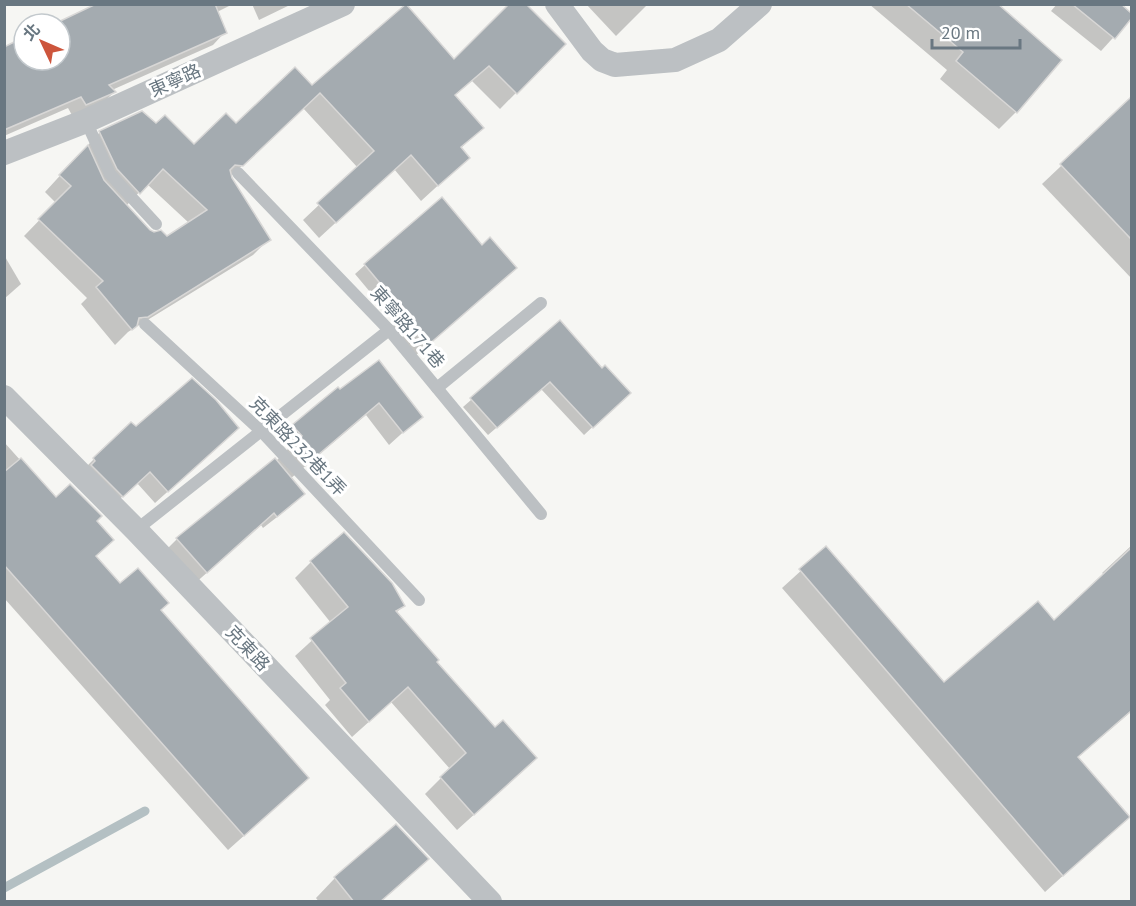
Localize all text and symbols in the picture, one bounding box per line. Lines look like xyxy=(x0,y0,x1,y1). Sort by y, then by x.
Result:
north arrow xyxy=(12,12,72,72)
scale bar xyxy=(932,12,1020,50)
text: 北 xyxy=(18,19,44,44)
text: 20 m xyxy=(941,21,980,44)
street label: 東寧路 xyxy=(146,59,204,101)
street label: 東寧路171巷 xyxy=(366,281,450,373)
street label: 克東路232巷1弄 xyxy=(245,392,351,500)
street label: 克東路 xyxy=(221,620,275,676)

